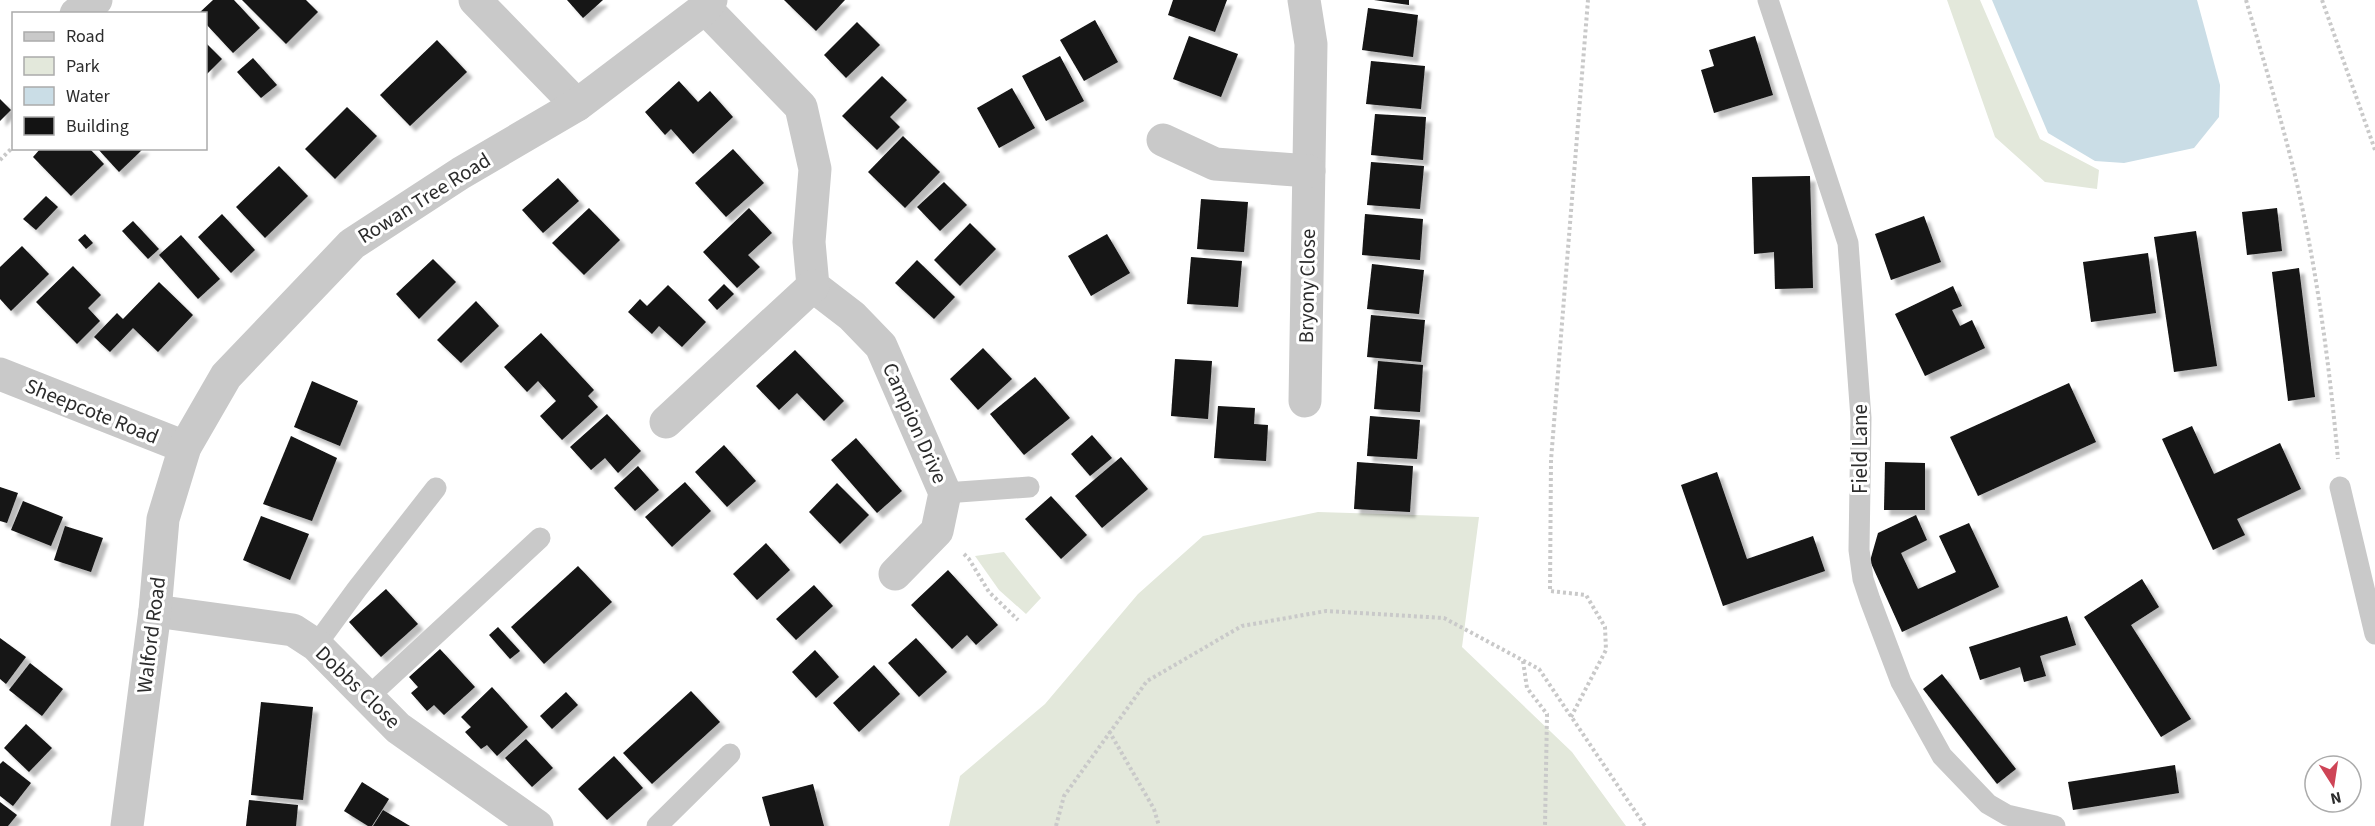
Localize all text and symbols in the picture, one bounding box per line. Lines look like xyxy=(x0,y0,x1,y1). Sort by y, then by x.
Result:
legend xyxy=(12,12,207,150)
text: Road xyxy=(66,24,105,49)
text: Park xyxy=(66,54,100,79)
text: Water xyxy=(66,84,110,109)
text: Building xyxy=(66,114,129,139)
street label: Rowan Tree Road xyxy=(352,145,496,251)
street label: Bryony Close xyxy=(1291,228,1323,344)
street label: Campion Drive xyxy=(875,358,955,488)
street label: Sheepcote Road xyxy=(21,371,163,451)
street label: Field Lane xyxy=(1845,404,1875,494)
street label: Walford Road xyxy=(129,575,173,695)
street label: Dobbs Close xyxy=(309,639,407,735)
north arrow xyxy=(2303,754,2363,814)
text: N xyxy=(2328,786,2343,810)

